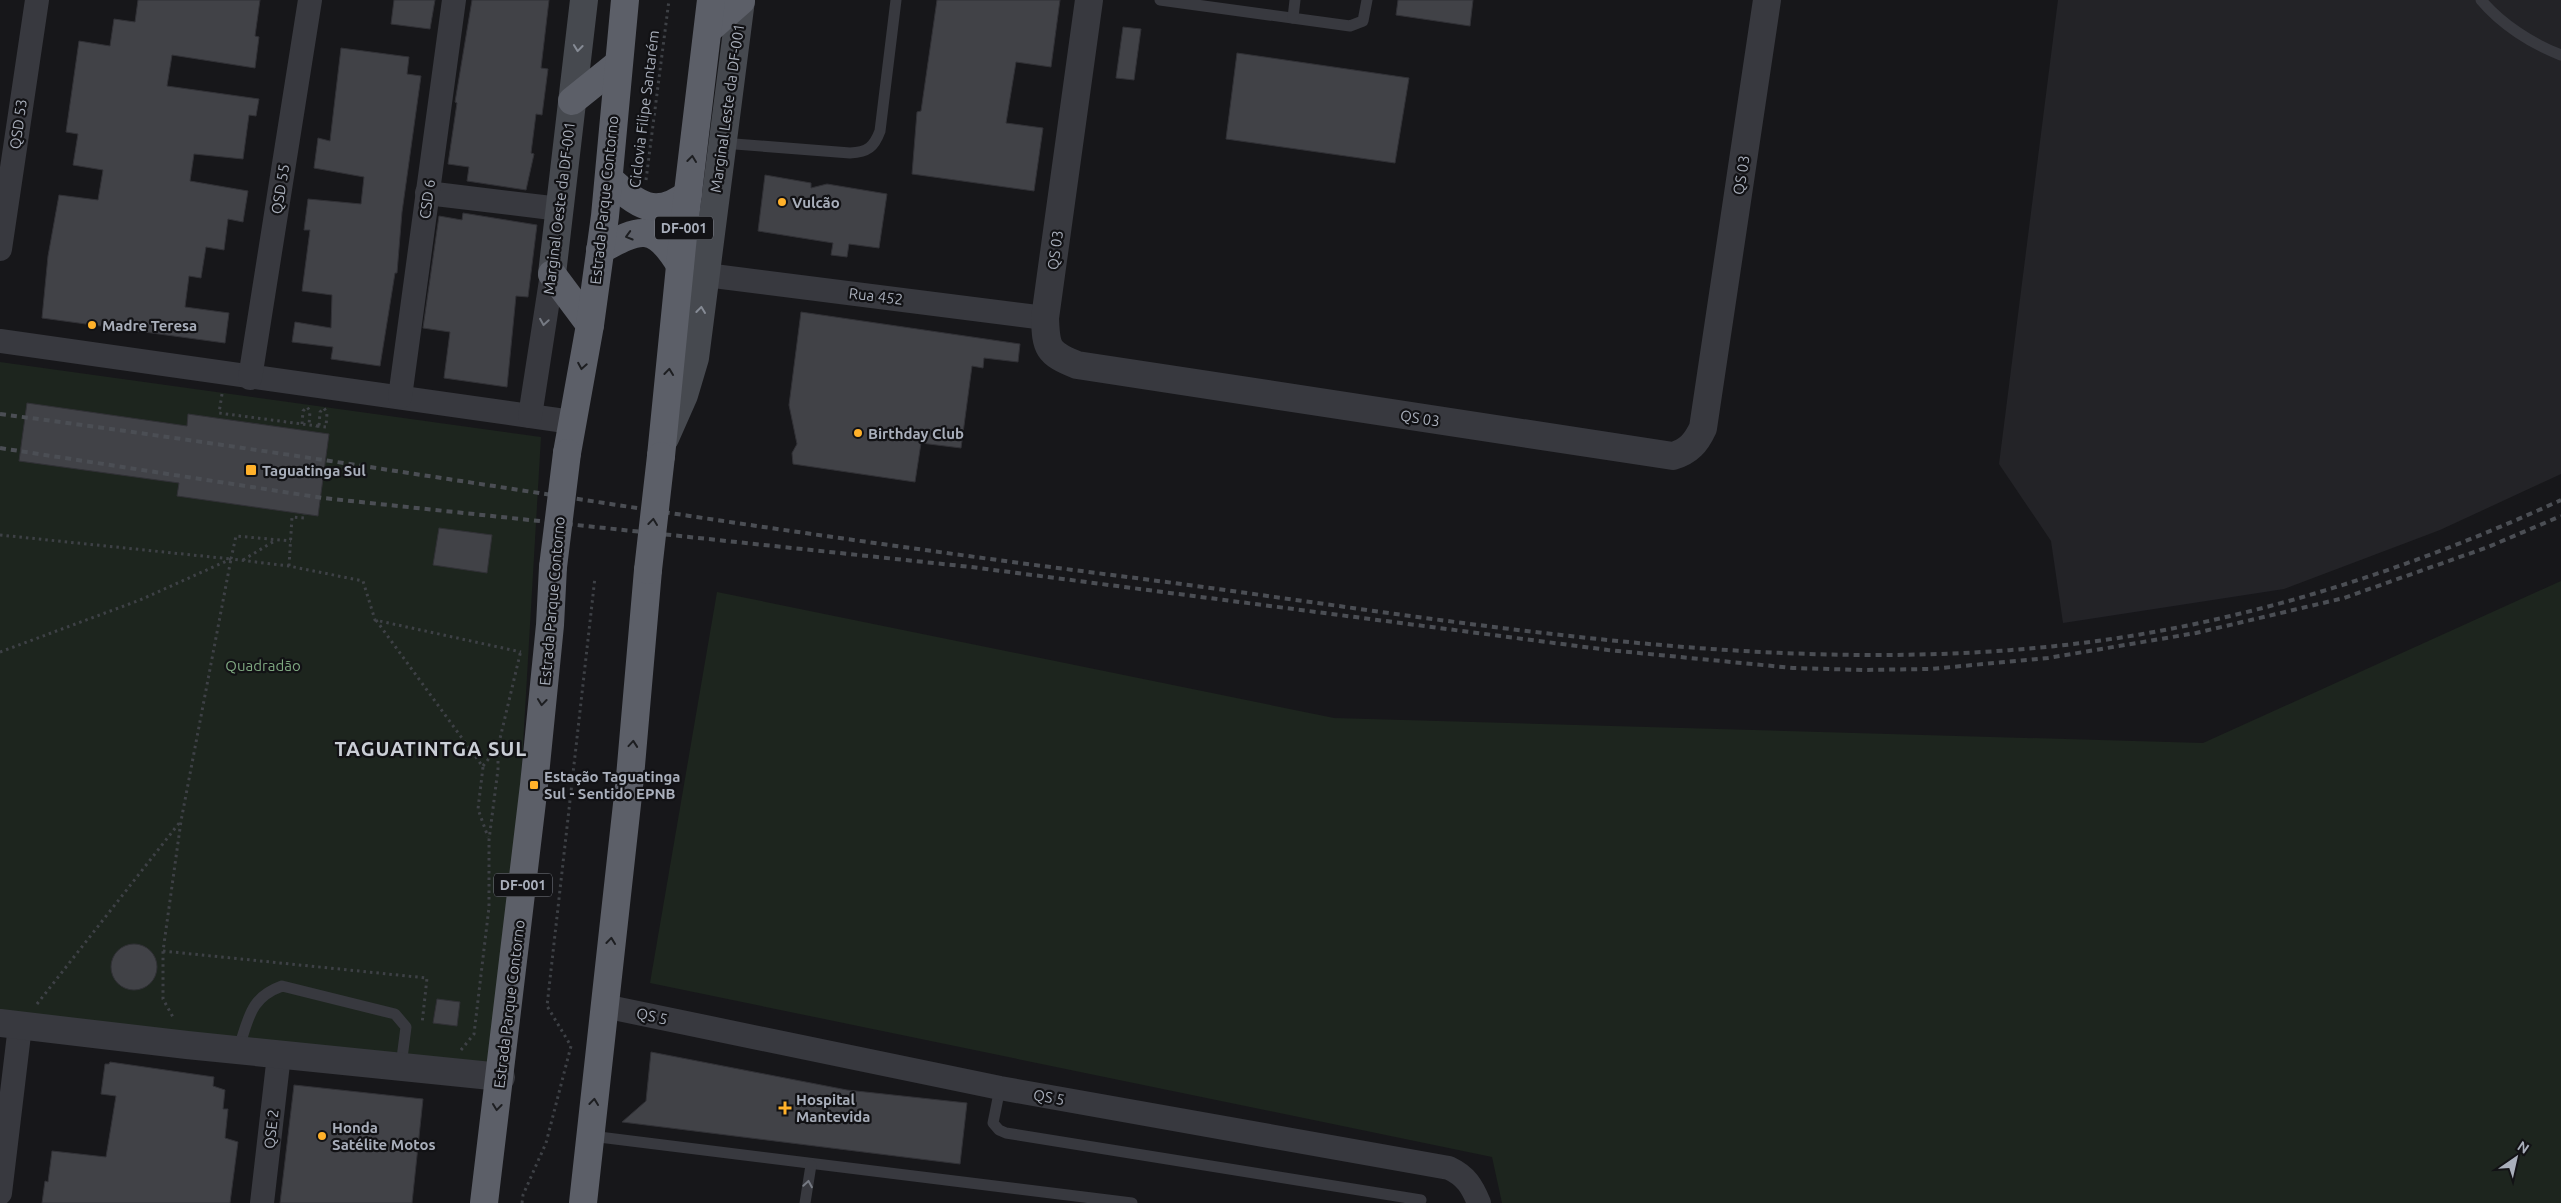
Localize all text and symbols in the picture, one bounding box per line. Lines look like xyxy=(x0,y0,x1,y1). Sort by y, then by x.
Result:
street label: Marginal Leste da DF-001 xyxy=(707,22,747,194)
street label: Ciclovia Filipe Santarém xyxy=(626,29,662,189)
one-way arrow xyxy=(573,45,584,53)
street label: QSD 53 xyxy=(6,98,30,150)
street label: Estrada Parque Contorno xyxy=(587,115,621,285)
street label: Marginal Oeste da DF-001 xyxy=(540,120,578,296)
one-way arrow xyxy=(686,154,697,162)
street label: QS 03 xyxy=(1729,154,1753,196)
street label: QSD 55 xyxy=(268,163,292,215)
street label: CSD 6 xyxy=(416,178,438,220)
place label: Vulcão xyxy=(792,194,840,211)
marker: Vulcão xyxy=(776,196,788,208)
road number: DF-001 xyxy=(655,217,713,240)
street label: QS 03 xyxy=(1044,229,1066,271)
one-way arrow xyxy=(626,231,634,241)
street label: Rua 452 xyxy=(848,284,904,308)
one-way arrow xyxy=(695,305,706,313)
place label: Madre Teresa xyxy=(102,317,197,334)
one-way arrow xyxy=(540,318,550,327)
marker: Madre Teresa xyxy=(86,319,98,331)
one-way arrow xyxy=(578,362,588,371)
one-way arrow xyxy=(663,368,674,376)
street label: QS 03 xyxy=(1399,406,1441,430)
place label: Birthday Club xyxy=(868,425,964,442)
marker: Birthday Club xyxy=(852,427,864,439)
place label: Taguatinga Sul xyxy=(262,462,366,479)
marker: Taguatinga Sul xyxy=(244,463,258,477)
street label: Estrada Parque Contorno xyxy=(536,516,568,686)
one-way arrow xyxy=(647,518,658,526)
park label: Quadradão xyxy=(225,657,301,674)
one-way arrow xyxy=(537,699,548,707)
district label: TAGUATINTGA SUL xyxy=(335,737,527,760)
one-way arrow xyxy=(627,740,638,748)
place label: Estação Taguatinga Sul - Sentido EPNB xyxy=(544,768,681,802)
marker: Estação Taguatinga Sul - Sentido EPNB xyxy=(528,779,540,791)
road number: DF-001 xyxy=(494,874,552,896)
street label: Estrada Parque Contorno xyxy=(490,919,528,1089)
one-way arrow xyxy=(606,936,617,944)
street label: QS 5 xyxy=(635,1004,669,1028)
street label: QS 5 xyxy=(1032,1086,1066,1108)
place label: Hospital Mantevida xyxy=(796,1091,870,1125)
one-way arrow xyxy=(588,1098,599,1106)
marker: Hospital Mantevida xyxy=(778,1101,792,1115)
one-way arrow xyxy=(492,1104,503,1112)
street label: QSE 2 xyxy=(260,1108,282,1150)
place label: Honda Satélite Motos xyxy=(332,1119,436,1153)
marker: Honda Satélite Motos xyxy=(316,1130,328,1142)
north arrow xyxy=(2491,1133,2541,1183)
text: N xyxy=(2514,1138,2532,1157)
one-way arrow xyxy=(802,1179,813,1187)

